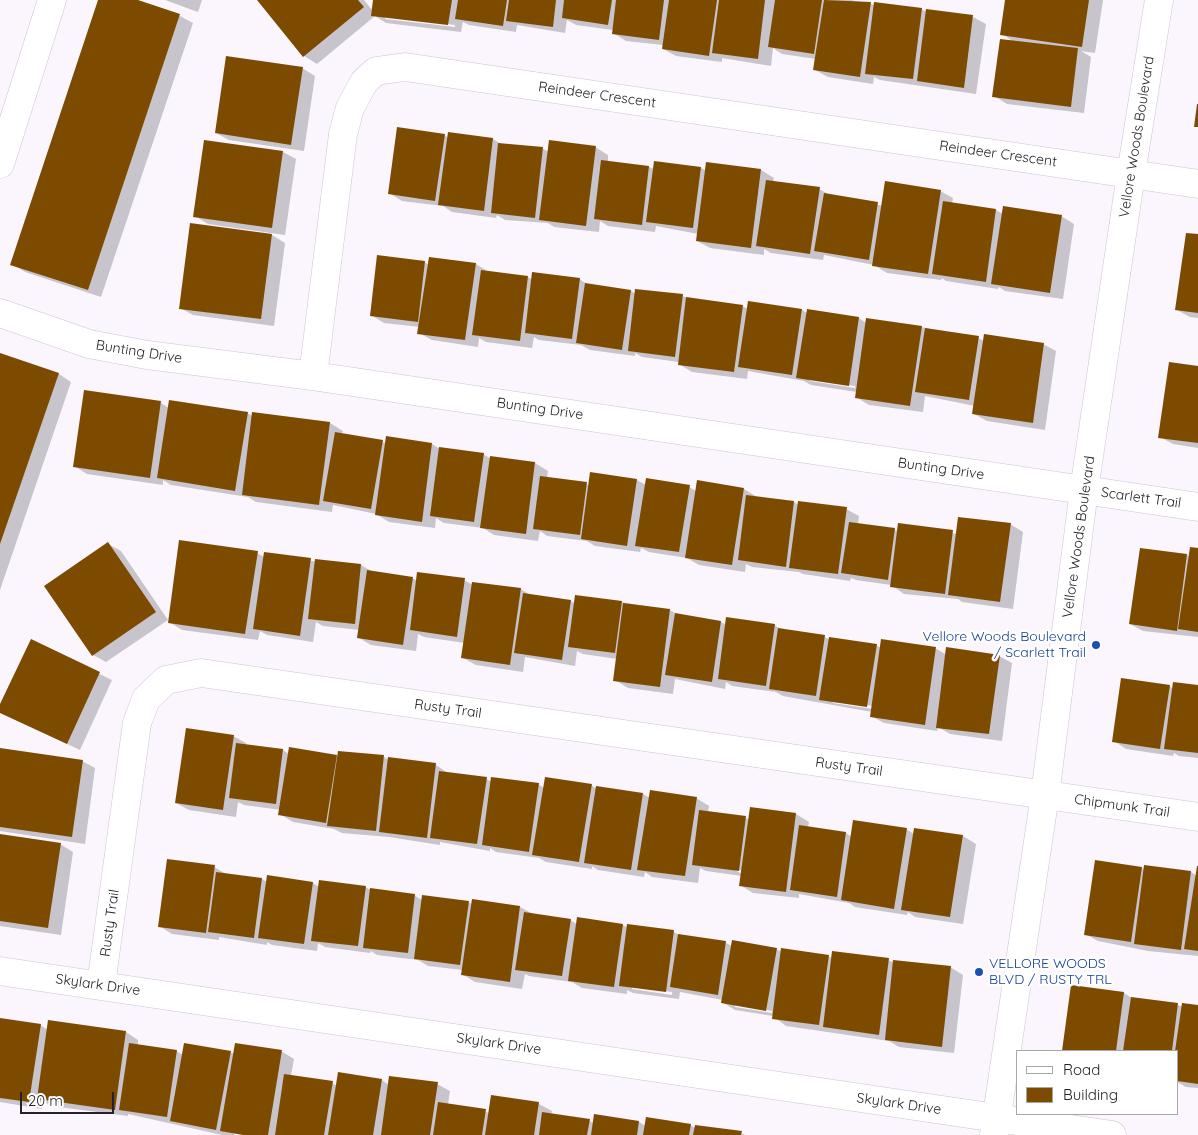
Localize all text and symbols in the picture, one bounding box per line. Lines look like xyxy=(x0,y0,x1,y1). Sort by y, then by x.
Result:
street label: Vellore Woods Boulevard xyxy=(1116,55,1158,219)
street label: Reindeer Crescent xyxy=(537,78,657,112)
street label: Reindeer Crescent xyxy=(938,137,1058,171)
street label: Bunting Drive xyxy=(95,337,183,367)
street label: Bunting Drive xyxy=(496,395,584,423)
street label: Bunting Drive xyxy=(897,455,985,483)
street label: Vellore Woods Boulevard xyxy=(1059,455,1099,619)
street label: Scarlett Trail xyxy=(1100,484,1182,512)
place label: Vellore Woods Boulevard / Scarlett Trail xyxy=(923,629,1086,662)
marker: Vellore Woods Boulevard / Scarlett Trail xyxy=(1090,639,1102,651)
street label: Rusty Trail xyxy=(413,696,483,722)
street label: Rusty Trail xyxy=(814,754,884,780)
street label: Chipmunk Trail xyxy=(1073,791,1171,821)
street label: Rusty Trail xyxy=(97,888,123,958)
place label: VELLORE WOODS BLVD / RUSTY TRL xyxy=(989,956,1112,989)
marker: VELLORE WOODS BLVD / RUSTY TRL xyxy=(973,966,985,978)
street label: Skylark Drive xyxy=(55,971,141,999)
street label: Skylark Drive xyxy=(456,1030,542,1058)
legend xyxy=(1016,1050,1178,1115)
text: Road xyxy=(1063,1060,1100,1079)
scale bar xyxy=(22,1082,116,1114)
text: Building xyxy=(1063,1085,1118,1104)
street label: Skylark Drive xyxy=(856,1090,942,1118)
text: 20 m xyxy=(28,1091,63,1110)

